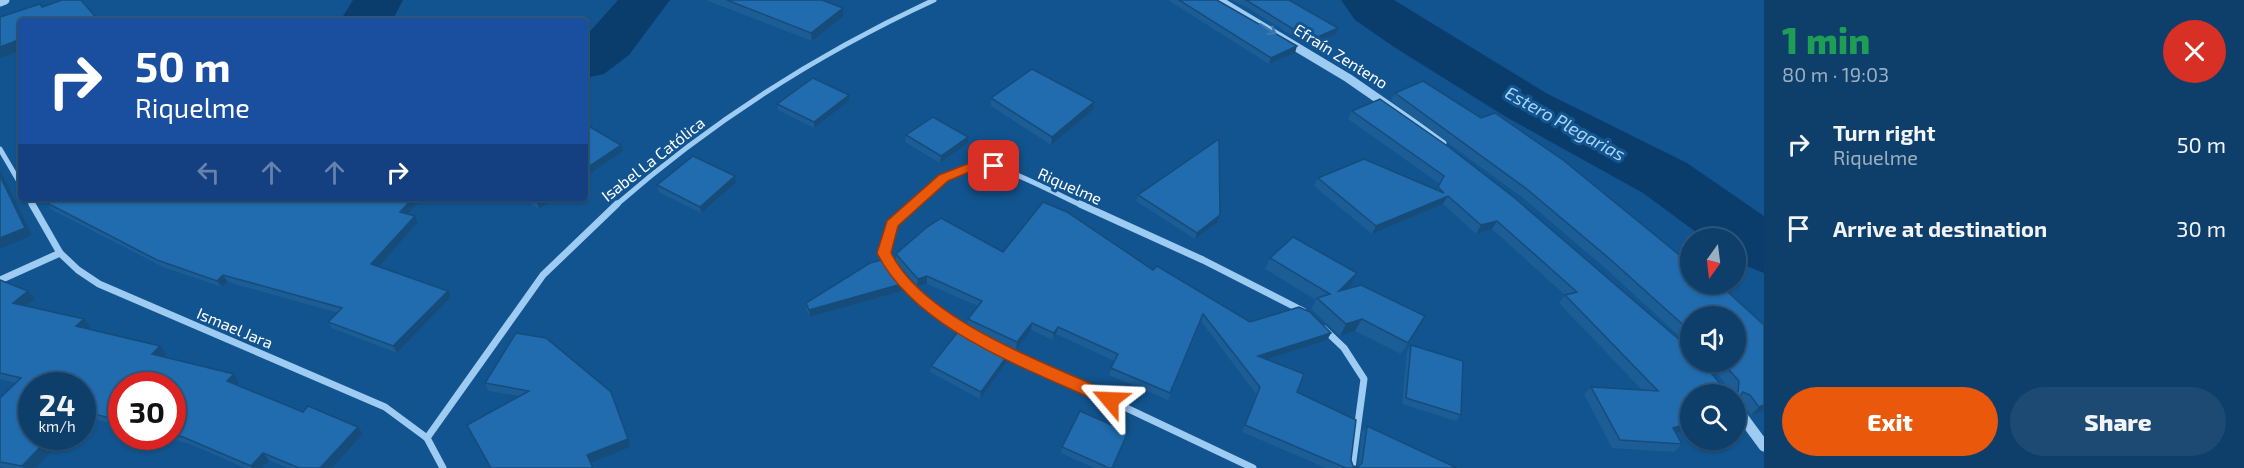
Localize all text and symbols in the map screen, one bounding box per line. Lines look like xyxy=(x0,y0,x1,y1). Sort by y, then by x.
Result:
text: 1 min xyxy=(1782,18,1870,61)
street label: Efraín Zenteno xyxy=(1291,19,1392,92)
button: close xyxy=(2163,20,2226,83)
one-way arrow xyxy=(1259,24,1276,36)
text: 50 m xyxy=(135,40,231,90)
icon: right xyxy=(36,42,114,120)
text: 80 m · 19:03 xyxy=(1782,62,1889,86)
water label: Estero Plegarias xyxy=(1502,81,1629,165)
text: Riquelme xyxy=(135,91,250,123)
street label: Isabel La Católica xyxy=(597,112,708,205)
text: Turn right xyxy=(1833,119,1935,145)
icon: right xyxy=(1782,128,1815,161)
text: 50 m xyxy=(2177,131,2226,157)
pin xyxy=(968,140,1019,191)
text: Riquelme xyxy=(1833,145,1918,169)
icon: arrive xyxy=(977,149,1010,182)
icon: left xyxy=(192,156,225,189)
icon: ahead xyxy=(255,156,288,189)
icon: ahead xyxy=(318,156,351,189)
icon: right xyxy=(381,156,414,189)
street label: Riquelme xyxy=(1035,163,1105,208)
icon: arrive xyxy=(1782,212,1815,245)
text: Arrive at destination xyxy=(1833,215,2047,241)
text: 30 m xyxy=(2176,215,2226,241)
north arrow xyxy=(1680,228,1746,294)
map controls xyxy=(1680,228,1746,450)
street label: Ismael Jara xyxy=(194,303,276,352)
button: sound xyxy=(1680,306,1746,372)
position arrow xyxy=(1078,368,1142,432)
speed limit sign: 30 xyxy=(108,372,186,450)
button: search xyxy=(1680,384,1746,450)
text: 24 xyxy=(39,386,75,422)
button: Exit xyxy=(1782,387,1998,456)
button: Share xyxy=(2010,387,2226,456)
text: km/h xyxy=(38,417,76,435)

